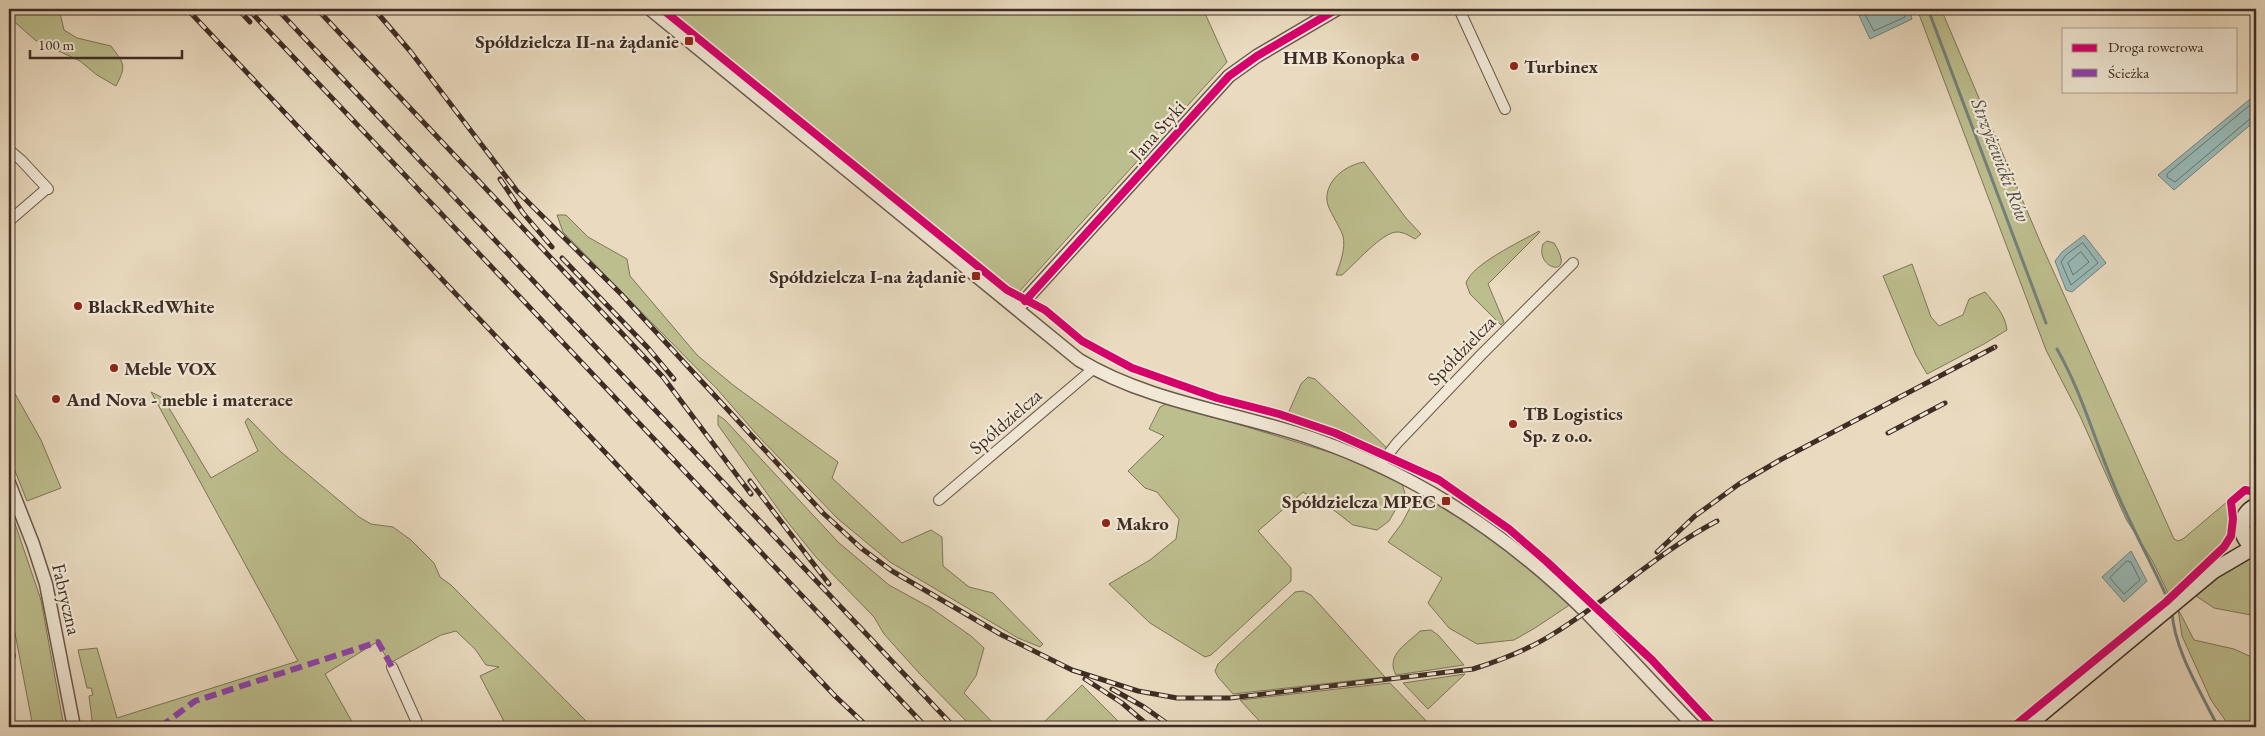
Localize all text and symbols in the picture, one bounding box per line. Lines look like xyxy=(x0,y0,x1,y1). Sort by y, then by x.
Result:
scale bar xyxy=(30,28,182,60)
legend xyxy=(2062,28,2238,92)
place label: Spółdzielcza II-na żądanie xyxy=(475,29,679,54)
text: 100 m xyxy=(38,35,75,54)
marker: Spółdzielcza II-na żądanie xyxy=(683,35,695,47)
text: Droga rowerowa xyxy=(2108,37,2203,56)
place label: HMB Konopka xyxy=(1283,45,1406,70)
marker: HMB Konopka xyxy=(1409,51,1421,63)
place label: Turbinex xyxy=(1524,54,1599,79)
marker: Turbinex xyxy=(1508,60,1520,72)
text: Ścieżka xyxy=(2108,63,2149,82)
water label: Strzyżewicki Rów xyxy=(1965,93,2037,226)
street label: Jana Styki xyxy=(1123,95,1191,167)
place label: Spółdzielcza I-na żądanie xyxy=(769,264,966,289)
marker: Spółdzielcza I-na żądanie xyxy=(970,270,982,282)
place label: BlackRedWhite xyxy=(88,294,215,319)
marker: BlackRedWhite xyxy=(72,300,84,312)
street label: Spółdzielcza xyxy=(1422,310,1501,391)
place label: Meble VOX xyxy=(124,356,217,381)
marker: Meble VOX xyxy=(108,362,120,374)
street label: Spółdzielcza xyxy=(964,383,1047,460)
place label: And Nova - meble i materace xyxy=(65,387,293,412)
marker: And Nova - meble i materace xyxy=(50,393,62,405)
place label: TB Logistics Sp. z o.o. xyxy=(1523,401,1623,448)
marker: TB Logistics Sp. z o.o. xyxy=(1507,418,1519,430)
place label: Spółdzielcza MPEC xyxy=(1282,489,1436,514)
marker: Spółdzielcza MPEC xyxy=(1440,495,1452,507)
place label: Makro xyxy=(1116,511,1169,536)
marker: Makro xyxy=(1100,517,1112,529)
street label: Fabryczna xyxy=(46,561,87,638)

